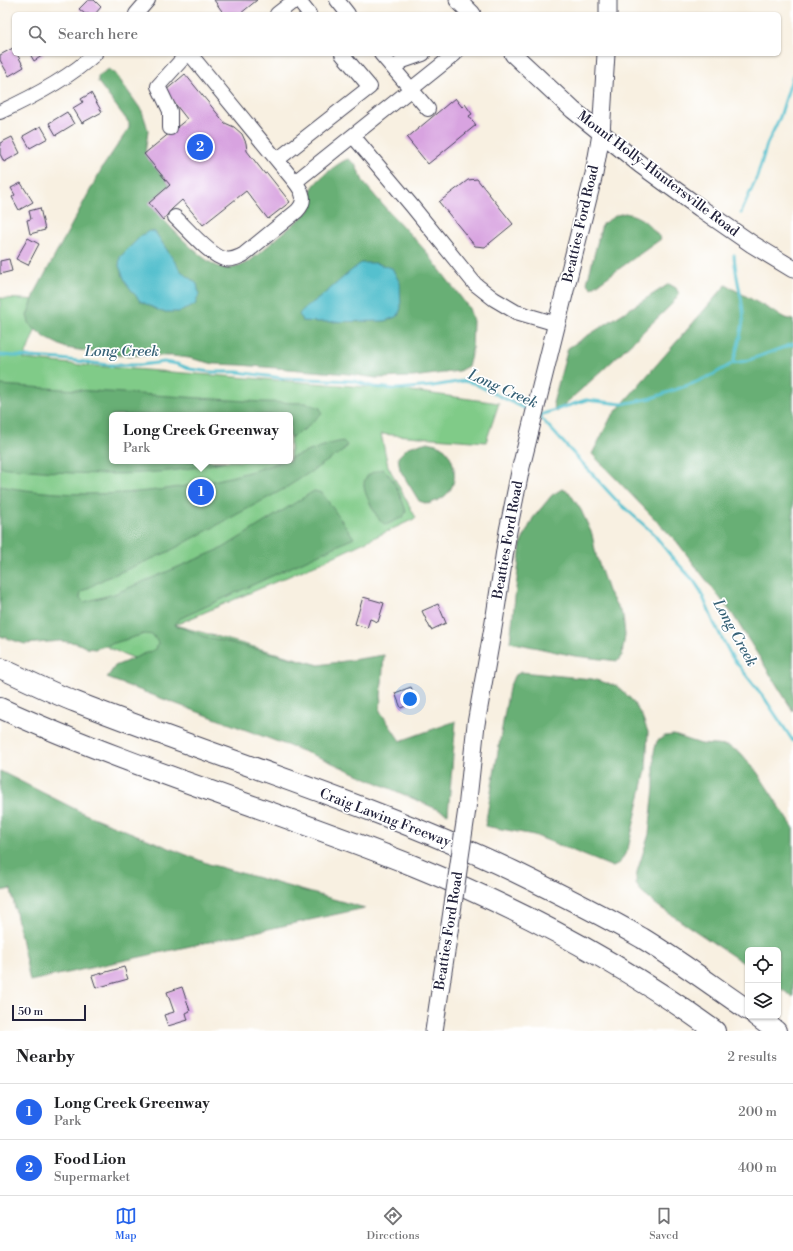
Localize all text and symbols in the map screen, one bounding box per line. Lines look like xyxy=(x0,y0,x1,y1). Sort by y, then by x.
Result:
search box xyxy=(12,12,781,56)
icon: search xyxy=(26,23,48,45)
text: Search here xyxy=(58,25,138,44)
street label: Mount Holly-Huntersville Road xyxy=(573,107,743,241)
pin: 2 xyxy=(187,132,213,162)
street label: Beatties Ford Road xyxy=(559,164,603,285)
water label: Long Creek xyxy=(84,342,159,361)
water label: Long Creek xyxy=(464,365,541,413)
popup xyxy=(109,412,293,464)
text: Long Creek Greenway xyxy=(123,421,279,440)
text: Park xyxy=(123,440,150,456)
pin: 1 xyxy=(188,477,214,507)
street label: Beatties Ford Road xyxy=(489,479,527,602)
water label: Long Creek xyxy=(708,595,761,670)
your location xyxy=(400,689,420,709)
street label: Craig Lawing Freeway xyxy=(317,785,453,851)
street label: Beatties Ford Road xyxy=(431,870,467,993)
map controls xyxy=(745,947,781,1019)
button: locate xyxy=(745,947,781,983)
button: layers xyxy=(745,983,781,1019)
scale bar xyxy=(12,1003,86,1022)
text: 50 m xyxy=(18,1005,43,1019)
text: Nearby xyxy=(16,1046,75,1068)
text: 2 results xyxy=(728,1049,777,1065)
text: Long Creek Greenway xyxy=(54,1094,210,1113)
text: 1 xyxy=(26,1104,32,1120)
text: 200 m xyxy=(738,1104,777,1120)
text: Park xyxy=(54,1113,81,1129)
text: Food Lion xyxy=(54,1150,126,1169)
text: 2 xyxy=(25,1160,33,1176)
text: 400 m xyxy=(738,1160,777,1176)
text: Supermarket xyxy=(54,1169,130,1185)
tab: Map xyxy=(115,1205,137,1243)
tab: Directions xyxy=(367,1205,420,1243)
tab: Saved xyxy=(649,1205,678,1243)

